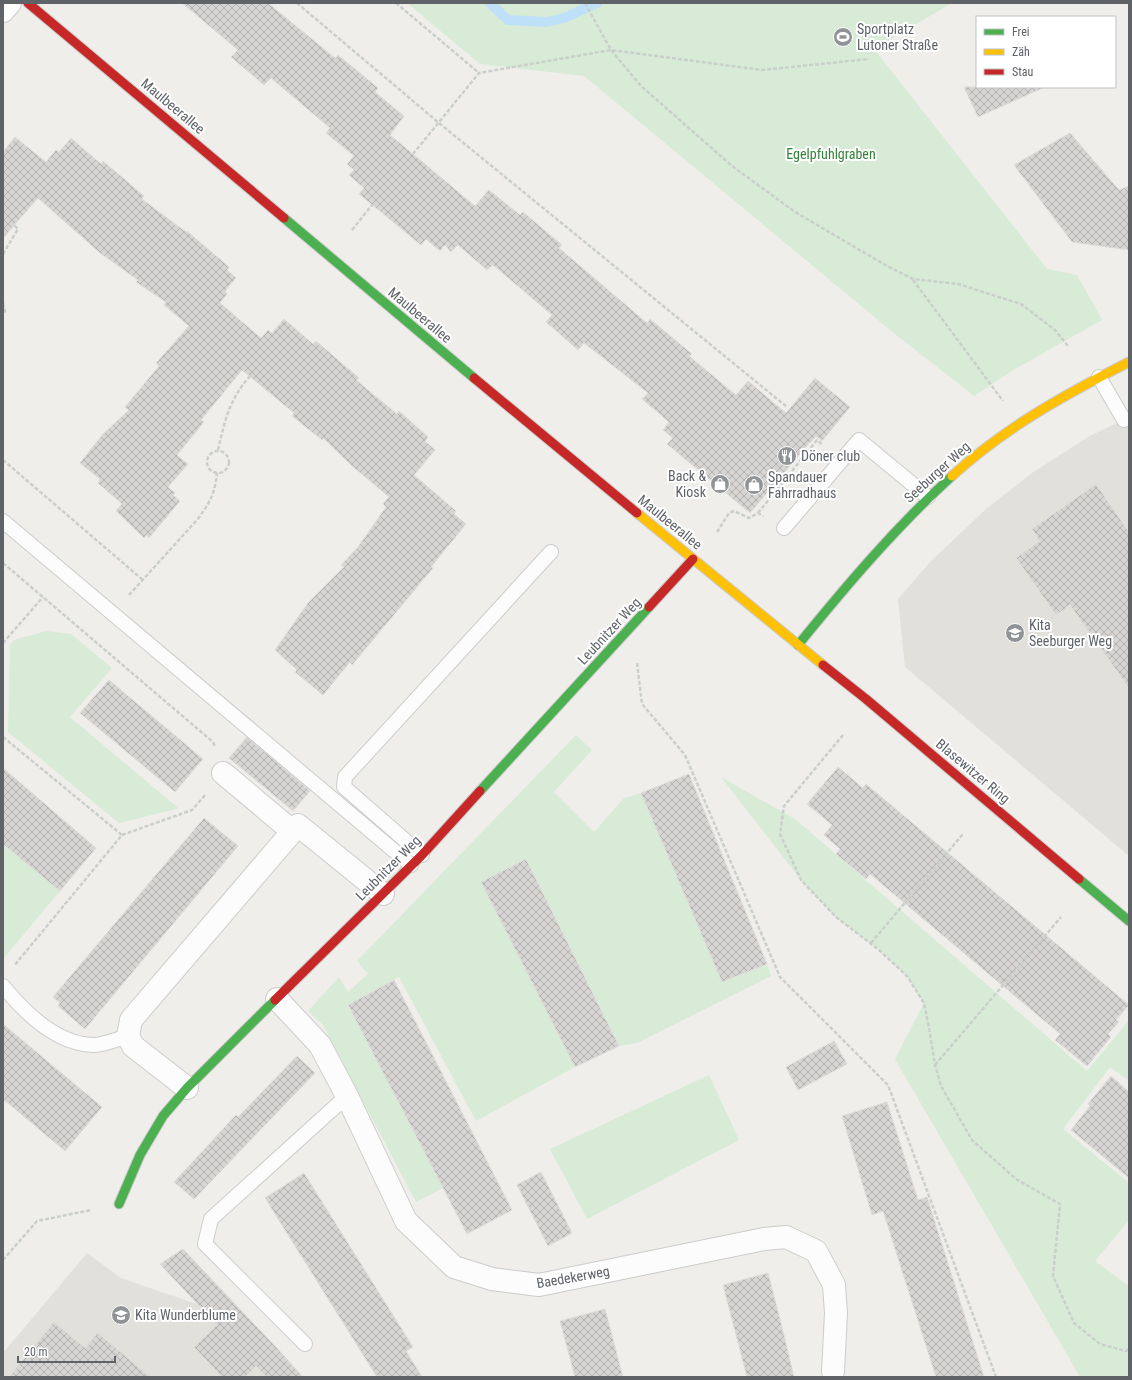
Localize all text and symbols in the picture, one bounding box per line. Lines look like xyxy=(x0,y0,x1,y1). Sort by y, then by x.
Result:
legend xyxy=(976,16,1116,88)
place label: Sportplatz Lutoner Straße xyxy=(857,21,938,53)
text: Frei xyxy=(1012,25,1030,39)
sports icon: Sportplatz Lutoner Straße xyxy=(832,26,854,48)
text: Zäh xyxy=(1012,45,1030,59)
text: Stau xyxy=(1012,65,1034,79)
street label: Maulbeerallee xyxy=(138,75,208,137)
park label: Egelpfuhlgraben xyxy=(786,146,876,162)
street label: Maulbeerallee xyxy=(385,284,455,346)
street label: Seeburger Weg xyxy=(901,438,973,506)
restaurant icon: Döner club xyxy=(776,445,798,467)
place label: Döner club xyxy=(801,448,860,464)
place label: Back & Kiosk xyxy=(668,468,707,500)
place label: Spandauer Fahrradhaus xyxy=(768,469,837,501)
shop icon: Back & Kiosk xyxy=(709,473,731,495)
shop icon: Spandauer Fahrradhaus xyxy=(743,474,765,496)
street label: Maulbeerallee xyxy=(635,491,706,553)
street label: Leubnitzer Weg xyxy=(574,594,644,668)
place label: Kita Seeburger Weg xyxy=(1029,617,1112,649)
school or university icon: Kita Seeburger Weg xyxy=(1004,622,1026,644)
street label: Blasewitzer Ring xyxy=(933,736,1013,806)
street label: Leubnitzer Weg xyxy=(352,832,424,904)
street label: Baedekerweg xyxy=(535,1263,611,1291)
school or university icon: Kita Wunderblume xyxy=(110,1304,132,1326)
place label: Kita Wunderblume xyxy=(135,1307,236,1323)
scale bar xyxy=(18,1338,115,1364)
text: 20 m xyxy=(24,1345,48,1359)

